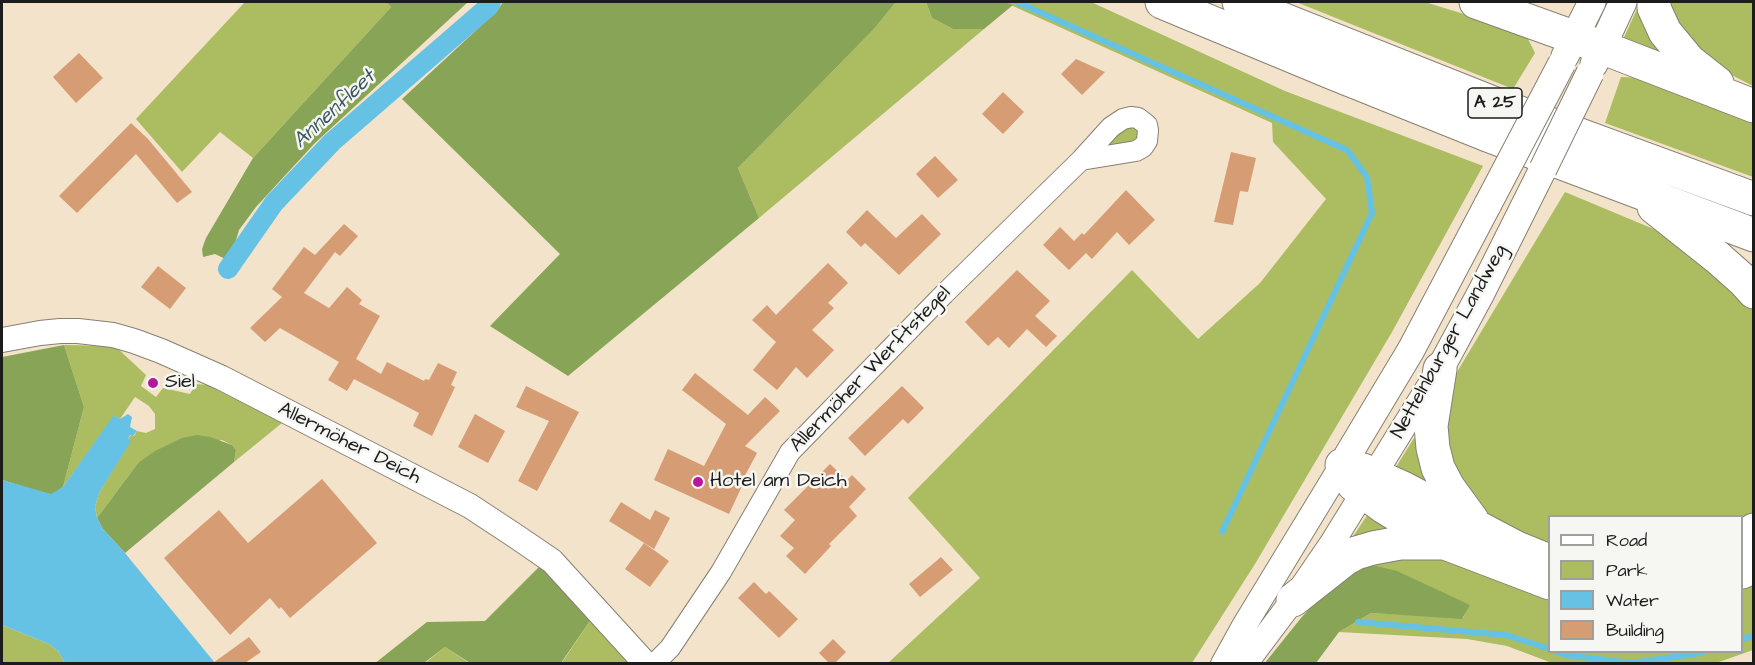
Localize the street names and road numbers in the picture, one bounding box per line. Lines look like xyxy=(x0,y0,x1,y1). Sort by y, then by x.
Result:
road number: A 25 xyxy=(1468,88,1522,118)
street label: Nettelnburger Landweg xyxy=(1387,241,1513,443)
street label: Allermöher Werftstegel xyxy=(785,282,957,458)
street label: Allermöher Deich xyxy=(274,398,424,490)

